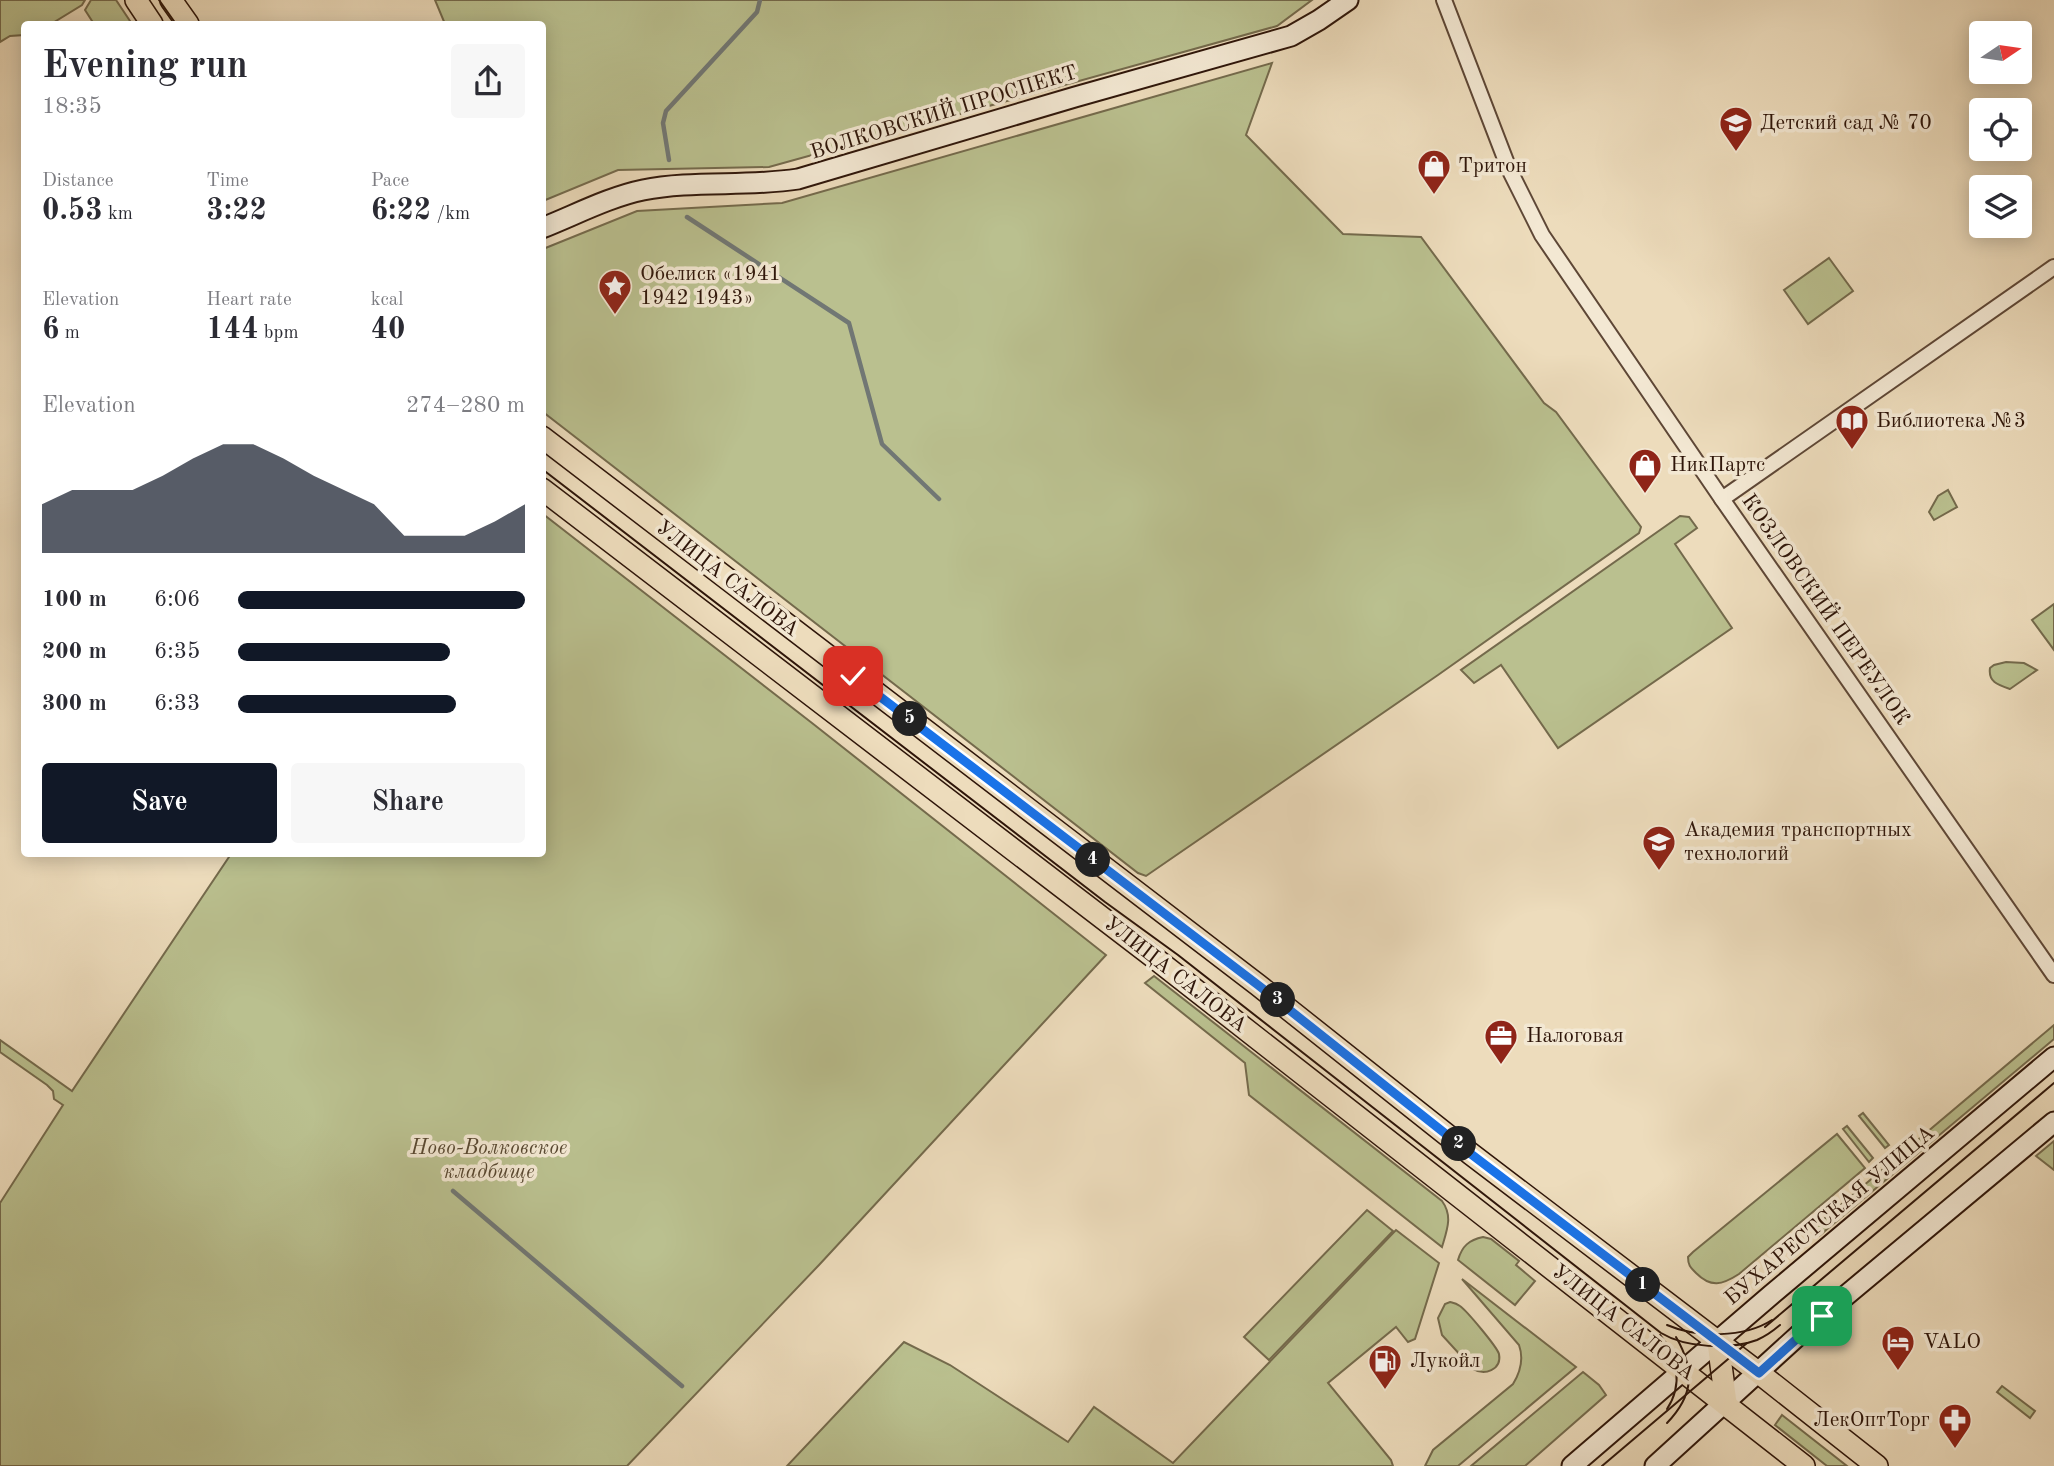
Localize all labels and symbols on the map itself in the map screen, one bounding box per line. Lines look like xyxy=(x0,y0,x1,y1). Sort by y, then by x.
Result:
north arrow xyxy=(1969,21,2032,84)
street label: ВОЛКОВСКИЙ ПРОСПЕКТ xyxy=(807,58,1080,164)
school or university icon: Детский сад № 70 xyxy=(1717,104,1755,153)
place label: Детский сад № 70 xyxy=(1760,113,1932,134)
shop icon: Тритон xyxy=(1415,147,1453,196)
place label: Тритон xyxy=(1458,156,1527,177)
place label: Обелиск «1941 1942 1943» xyxy=(640,264,781,309)
place icon: Обелиск «1941 1942 1943» xyxy=(596,267,634,316)
library icon: Библиотека №3 xyxy=(1833,402,1871,451)
place label: Библиотека №3 xyxy=(1876,411,2026,432)
shop icon: НикПартс xyxy=(1626,446,1664,495)
place label: НикПартс xyxy=(1670,455,1765,476)
street label: КОЗЛОВСКИЙ ПЕРЕУЛОК xyxy=(1737,488,1917,729)
street label: УЛИЦА САЛОВА xyxy=(652,517,802,641)
pin xyxy=(823,646,883,706)
pin: 5 xyxy=(892,702,928,736)
place label: Академия транспортных технологий xyxy=(1684,820,1912,865)
school or university icon: Академия транспортных технологий xyxy=(1640,823,1678,872)
pin: 4 xyxy=(1076,842,1110,878)
street label: УЛИЦА САЛОВА xyxy=(1100,913,1250,1037)
pin: 3 xyxy=(1260,982,1296,1018)
office icon: Налоговая xyxy=(1482,1017,1520,1066)
place label: Налоговая xyxy=(1526,1026,1624,1047)
street label: БУХАРЕСТСКАЯ УЛИЦА xyxy=(1721,1122,1939,1310)
pin: 2 xyxy=(1442,1126,1476,1162)
park label: Ново-Волковское кладбище xyxy=(410,1138,567,1183)
street label: УЛИЦА САЛОВА xyxy=(1548,1261,1698,1385)
pin: 1 xyxy=(1626,1268,1660,1302)
pin xyxy=(1792,1286,1852,1346)
hotel icon: VALO xyxy=(1879,1323,1917,1372)
place label: VALO xyxy=(1923,1332,1981,1353)
fuel station icon: Лукойл xyxy=(1366,1342,1404,1391)
place label: Лукойл xyxy=(1410,1351,1480,1372)
pharmacy icon: ЛекОптТорг xyxy=(1936,1401,1974,1450)
place label: ЛекОптТорг xyxy=(1813,1410,1930,1431)

